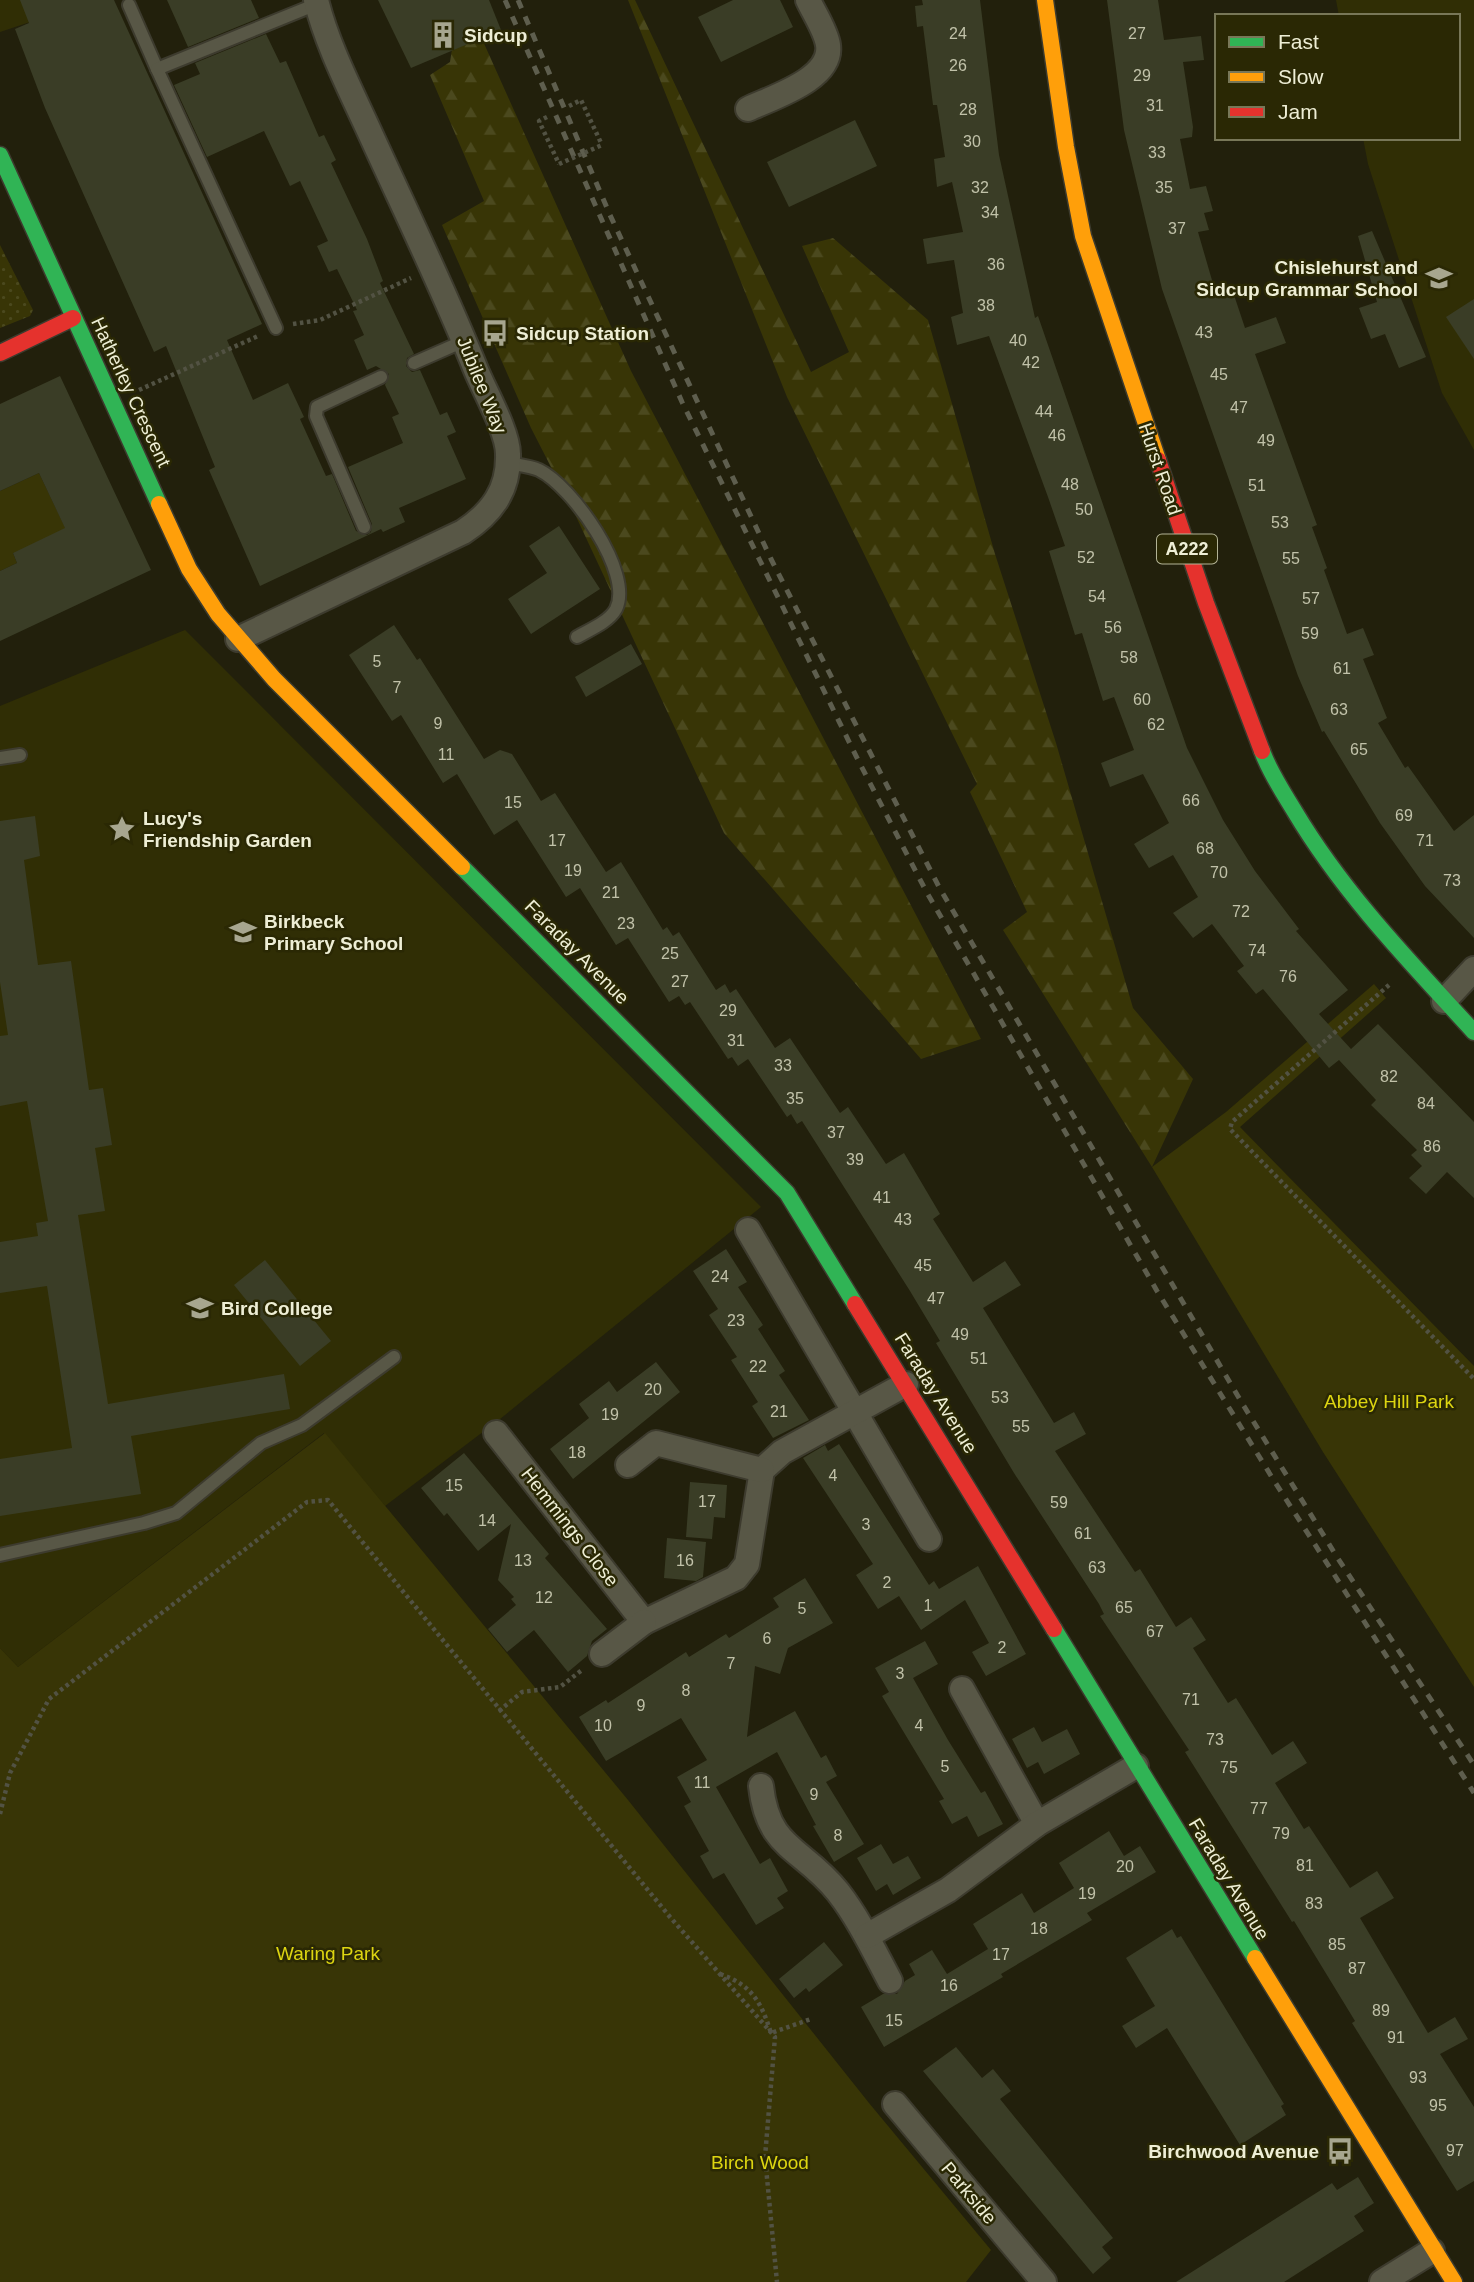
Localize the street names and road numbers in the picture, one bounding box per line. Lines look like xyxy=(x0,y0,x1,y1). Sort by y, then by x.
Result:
street label: Hatherley Crescent xyxy=(87,314,175,471)
street label: Jubilee Way xyxy=(453,333,511,437)
street label: Hurst Road xyxy=(1134,420,1186,518)
road number: A222 xyxy=(1157,534,1217,564)
street label: Faraday Avenue xyxy=(521,896,633,1008)
street label: Faraday Avenue xyxy=(891,1329,981,1457)
street label: Hemmings Close xyxy=(517,1464,623,1590)
street label: Faraday Avenue xyxy=(1184,1814,1274,1944)
street label: Parkside xyxy=(937,2158,1001,2228)

